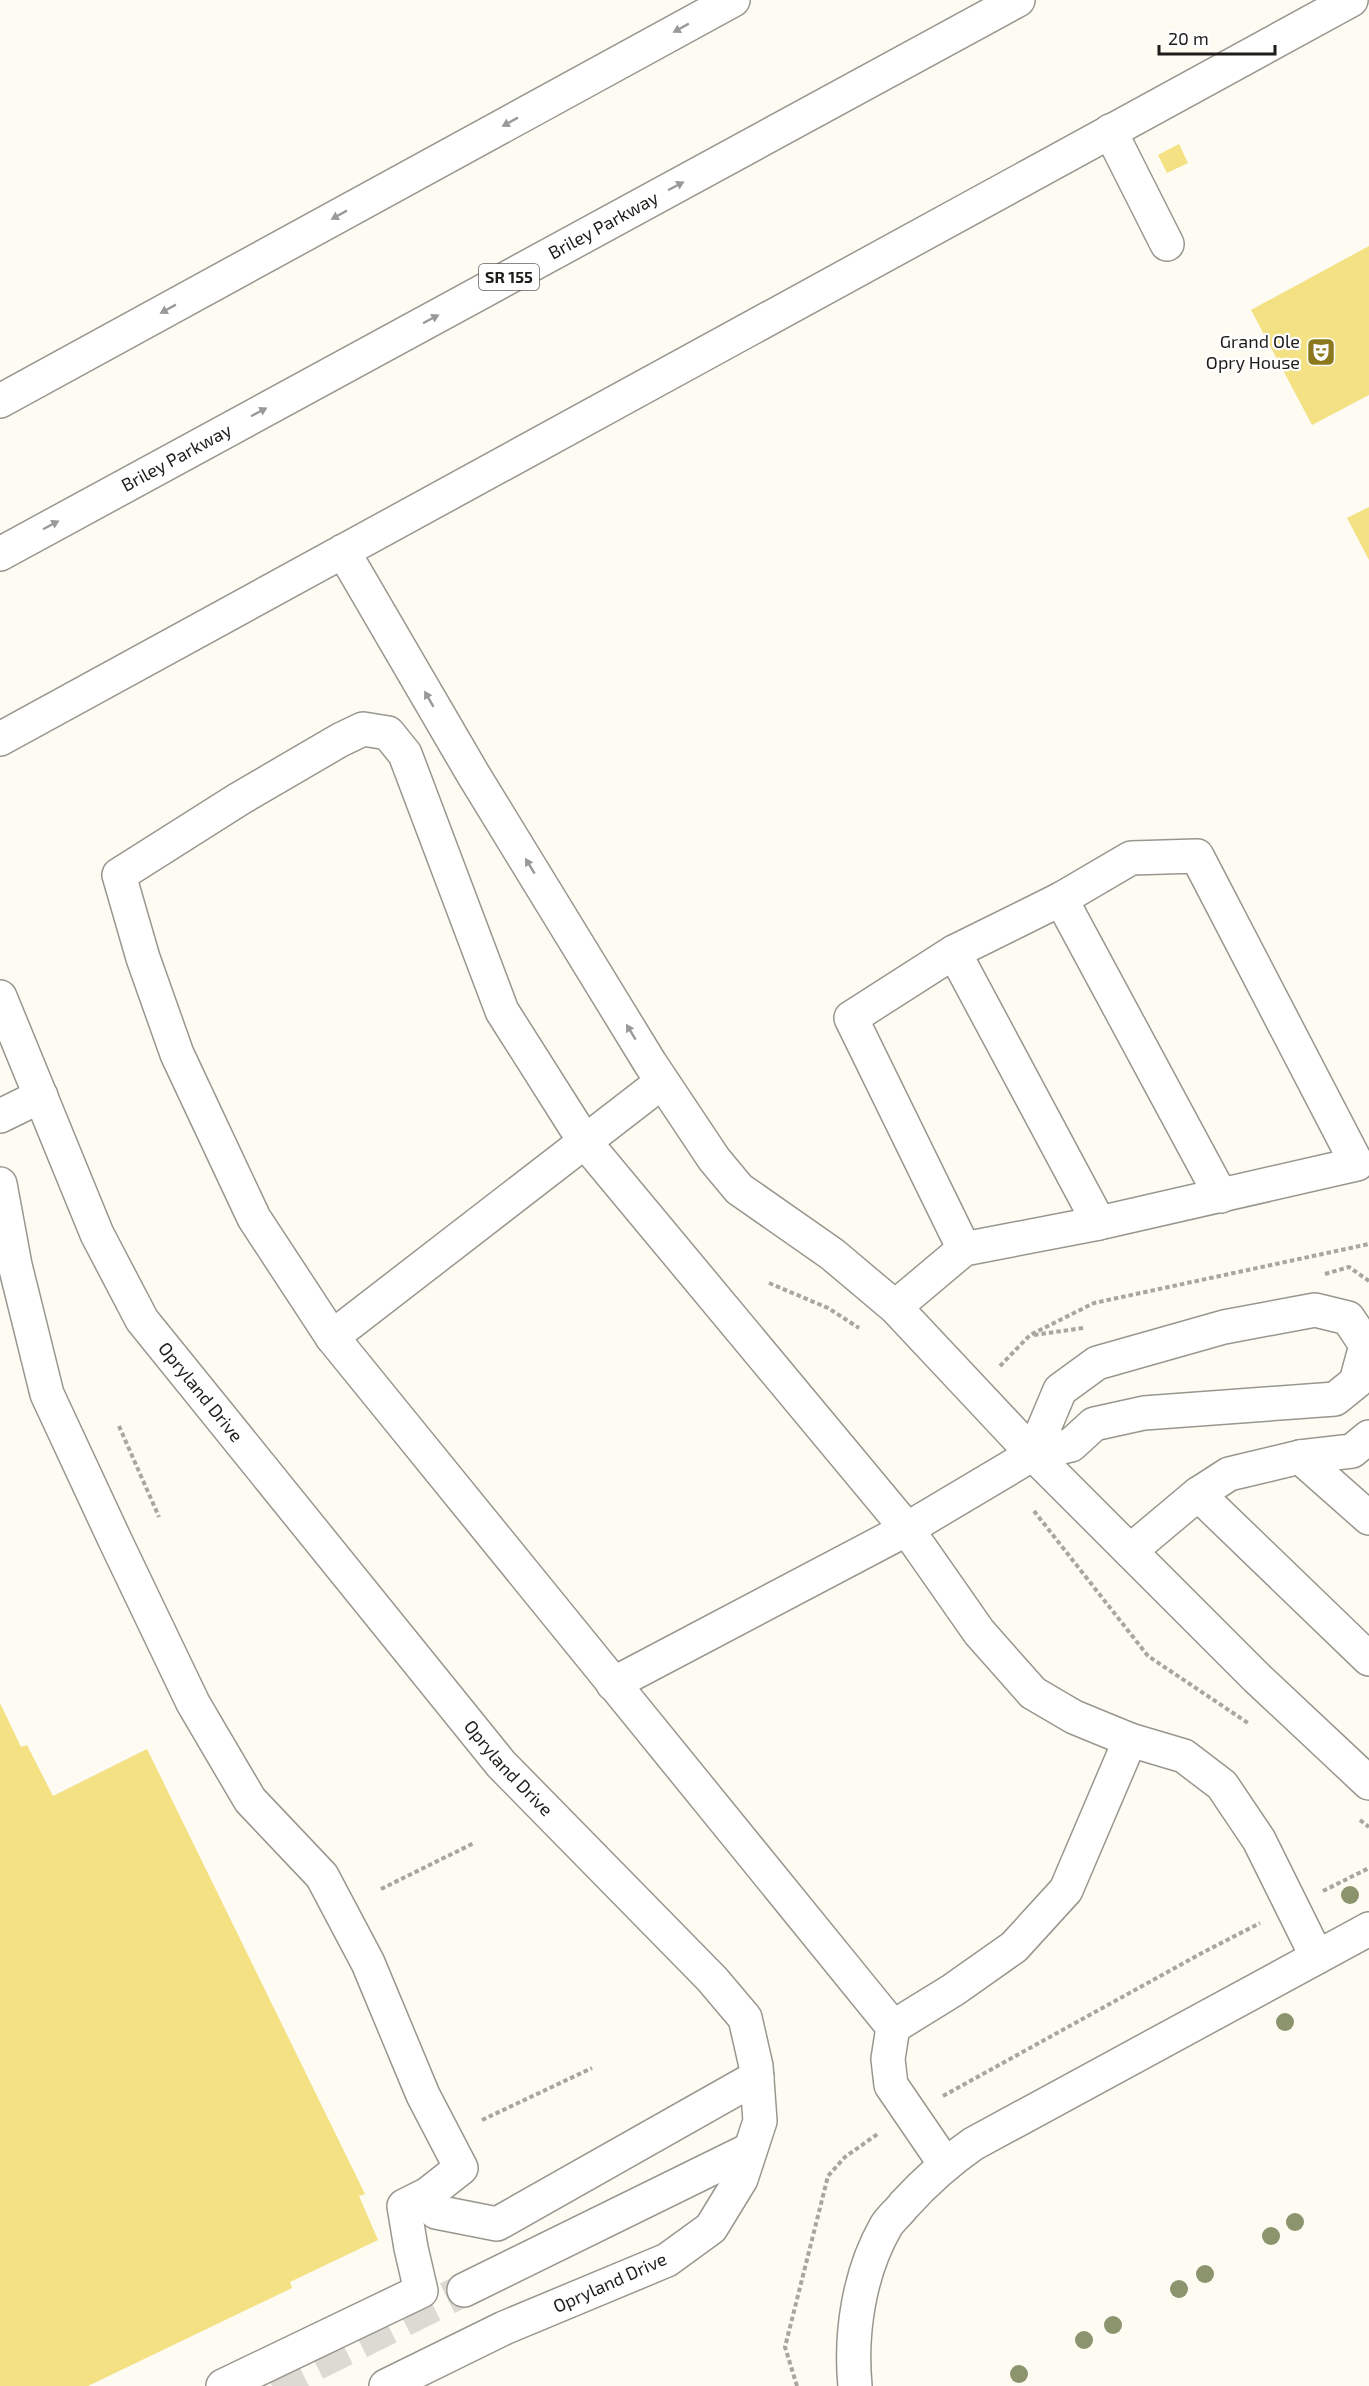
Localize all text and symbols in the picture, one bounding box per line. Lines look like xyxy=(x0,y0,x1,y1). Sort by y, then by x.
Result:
scale bar xyxy=(1159,18,1274,56)
one-way arrow xyxy=(673,23,690,33)
text: 20 m xyxy=(1168,27,1209,49)
one-way arrow xyxy=(501,117,518,127)
one-way arrow xyxy=(668,181,685,191)
street label: Briley Parkway xyxy=(544,186,662,264)
one-way arrow xyxy=(330,210,347,220)
road number: SR 155 xyxy=(479,264,539,290)
one-way arrow xyxy=(159,304,176,314)
one-way arrow xyxy=(423,314,440,324)
place label: Grand Ole Opry House xyxy=(1206,330,1300,373)
theatre icon: Grand Ole Opry House xyxy=(1305,336,1337,368)
one-way arrow xyxy=(251,407,268,417)
street label: Briley Parkway xyxy=(117,418,235,496)
one-way arrow xyxy=(43,520,60,530)
one-way arrow xyxy=(424,691,435,707)
one-way arrow xyxy=(524,858,535,874)
one-way arrow xyxy=(626,1024,637,1040)
street label: Opryland Drive xyxy=(154,1337,248,1446)
street label: Opryland Drive xyxy=(460,1715,558,1820)
street label: Opryland Drive xyxy=(549,2247,670,2317)

